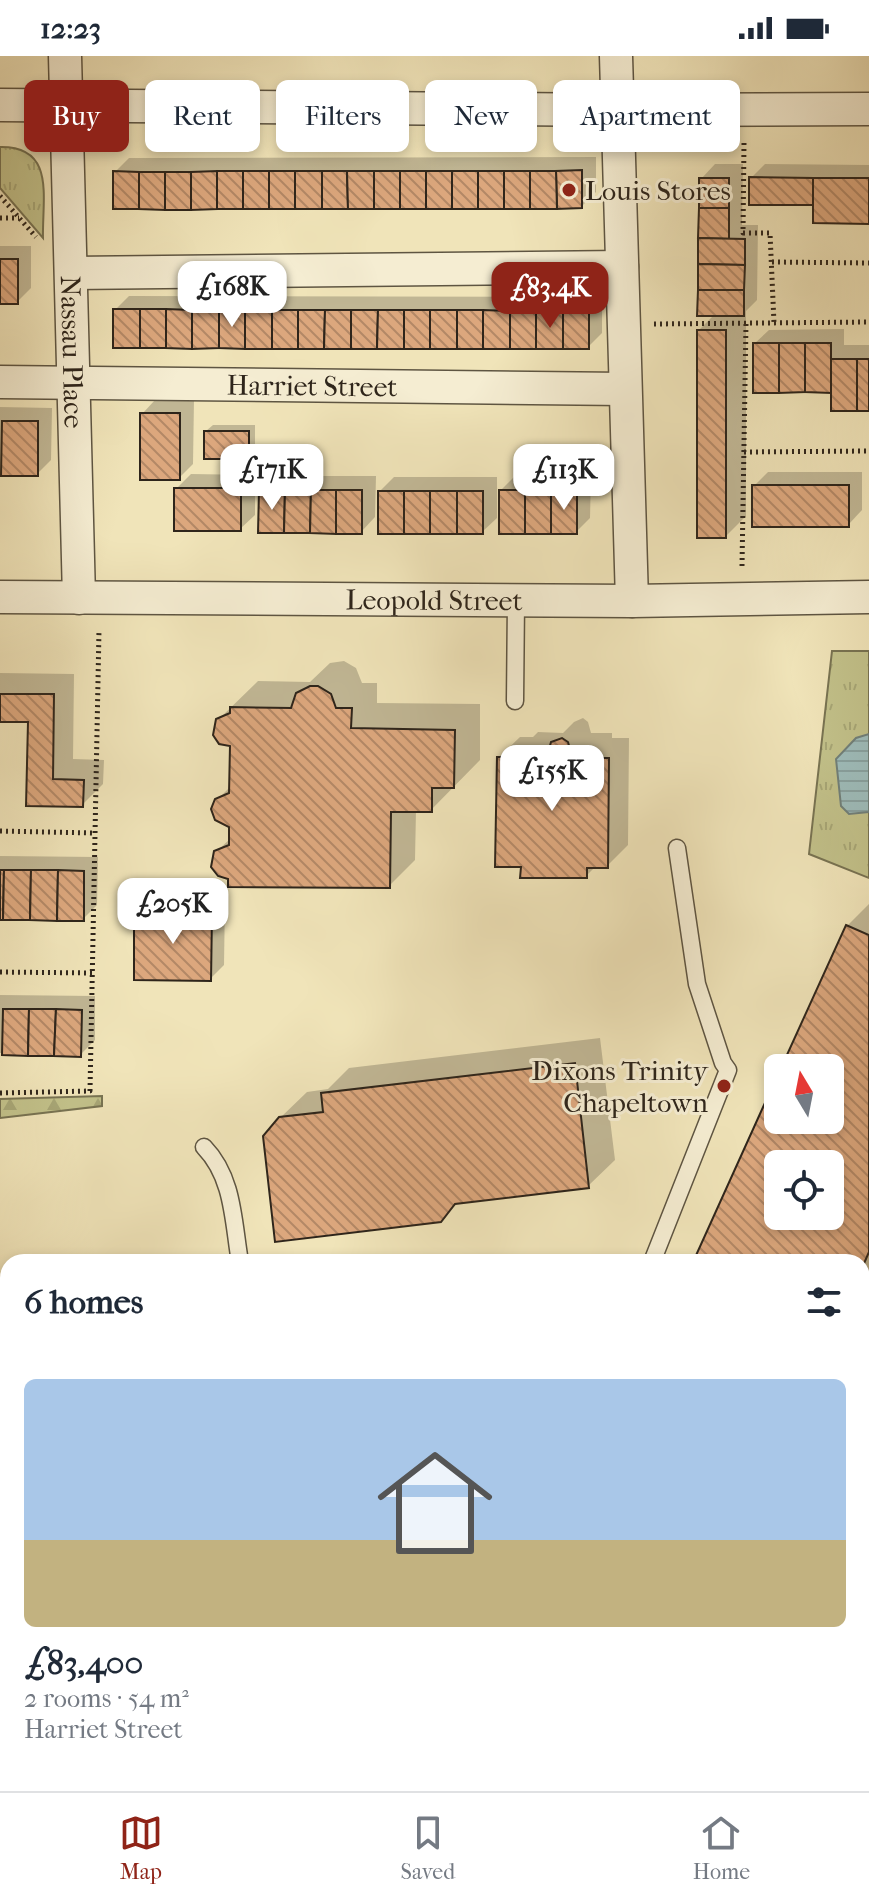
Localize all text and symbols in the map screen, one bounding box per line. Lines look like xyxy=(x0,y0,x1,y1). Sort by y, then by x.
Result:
text: 12:23 xyxy=(40,11,101,46)
chip: Buy xyxy=(24,80,129,152)
chip: Rent xyxy=(145,80,260,152)
chip: Filters xyxy=(276,80,409,152)
chip: New xyxy=(425,80,537,152)
chip: Apartment xyxy=(553,80,740,152)
place label: Louis Stores xyxy=(585,174,731,207)
marker: Louis Stores xyxy=(560,181,578,199)
pin: £168K xyxy=(176,261,288,329)
pin: £83.4K xyxy=(485,262,615,330)
text: £168K xyxy=(196,271,268,302)
text: £83.4K xyxy=(510,272,590,303)
street label: Nassau Place xyxy=(54,275,91,429)
street label: Harriet Street xyxy=(226,368,398,403)
pin: £171K xyxy=(216,444,328,512)
pin: £113K xyxy=(508,444,620,512)
text: £171K xyxy=(238,454,306,485)
text: £113K xyxy=(531,454,597,485)
street label: Leopold Street xyxy=(345,583,523,617)
pin: £155K xyxy=(496,745,608,813)
text: £155K xyxy=(518,755,586,786)
pin: £205K xyxy=(117,878,229,946)
text: £205K xyxy=(135,888,211,919)
place label: Dixons Trinity Chapeltown xyxy=(531,1054,709,1119)
north arrow xyxy=(764,1054,844,1134)
map controls xyxy=(764,1054,844,1230)
marker: Dixons Trinity Chapeltown xyxy=(715,1077,733,1095)
button: locate xyxy=(764,1150,844,1230)
icon: filters xyxy=(802,1280,846,1324)
text: 6 homes xyxy=(24,1282,143,1322)
icon: home xyxy=(363,1431,507,1575)
text: £83,400 xyxy=(24,1643,143,1683)
text: 2 rooms · 54 m² xyxy=(24,1683,189,1714)
text: Harriet Street xyxy=(24,1714,183,1745)
tab: Map xyxy=(119,1811,163,1885)
tab: Saved xyxy=(401,1811,455,1885)
tab: Home xyxy=(693,1811,750,1885)

